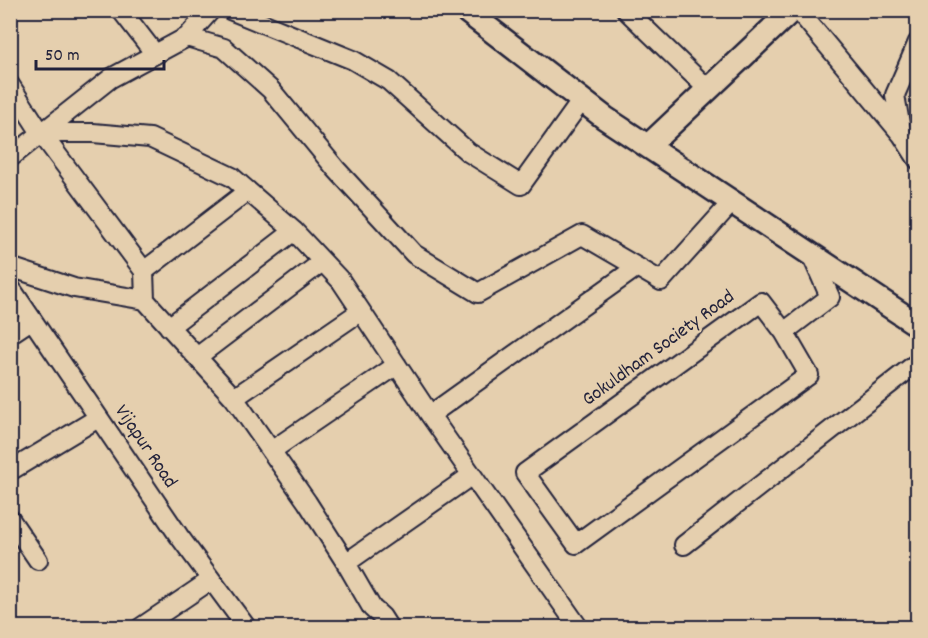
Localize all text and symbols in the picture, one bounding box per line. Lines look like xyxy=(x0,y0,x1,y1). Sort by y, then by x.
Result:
scale bar xyxy=(36,33,164,71)
text: 50 m xyxy=(45,44,80,69)
street label: Gokuldham Society Road xyxy=(577,284,741,414)
street label: Vijapur Road xyxy=(107,400,183,494)

